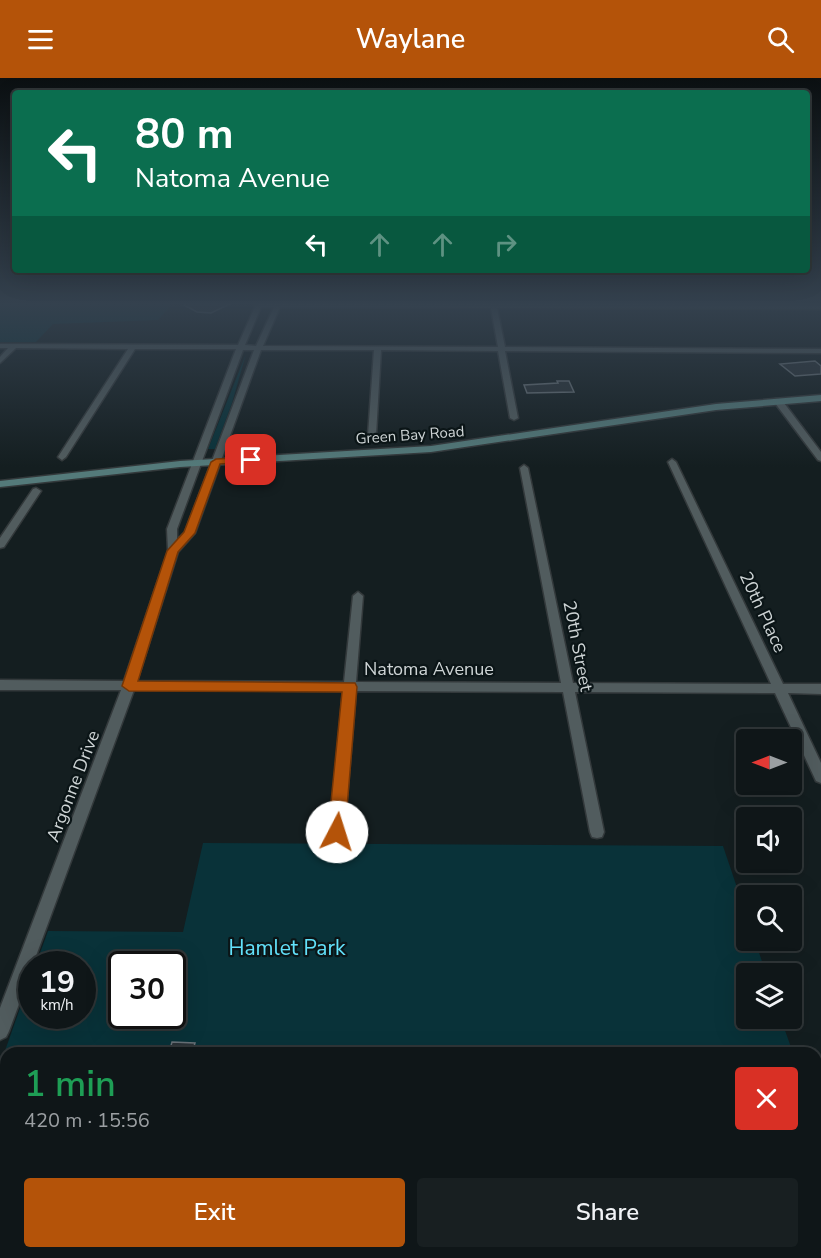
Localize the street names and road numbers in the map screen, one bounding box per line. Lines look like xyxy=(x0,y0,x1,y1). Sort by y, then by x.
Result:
street label: Green Bay Road xyxy=(355,421,465,449)
street label: 20th Place xyxy=(734,568,792,656)
street label: 20th Street xyxy=(557,599,599,694)
street label: Natoma Avenue xyxy=(364,657,494,681)
street label: Argonne Drive xyxy=(41,727,105,845)

